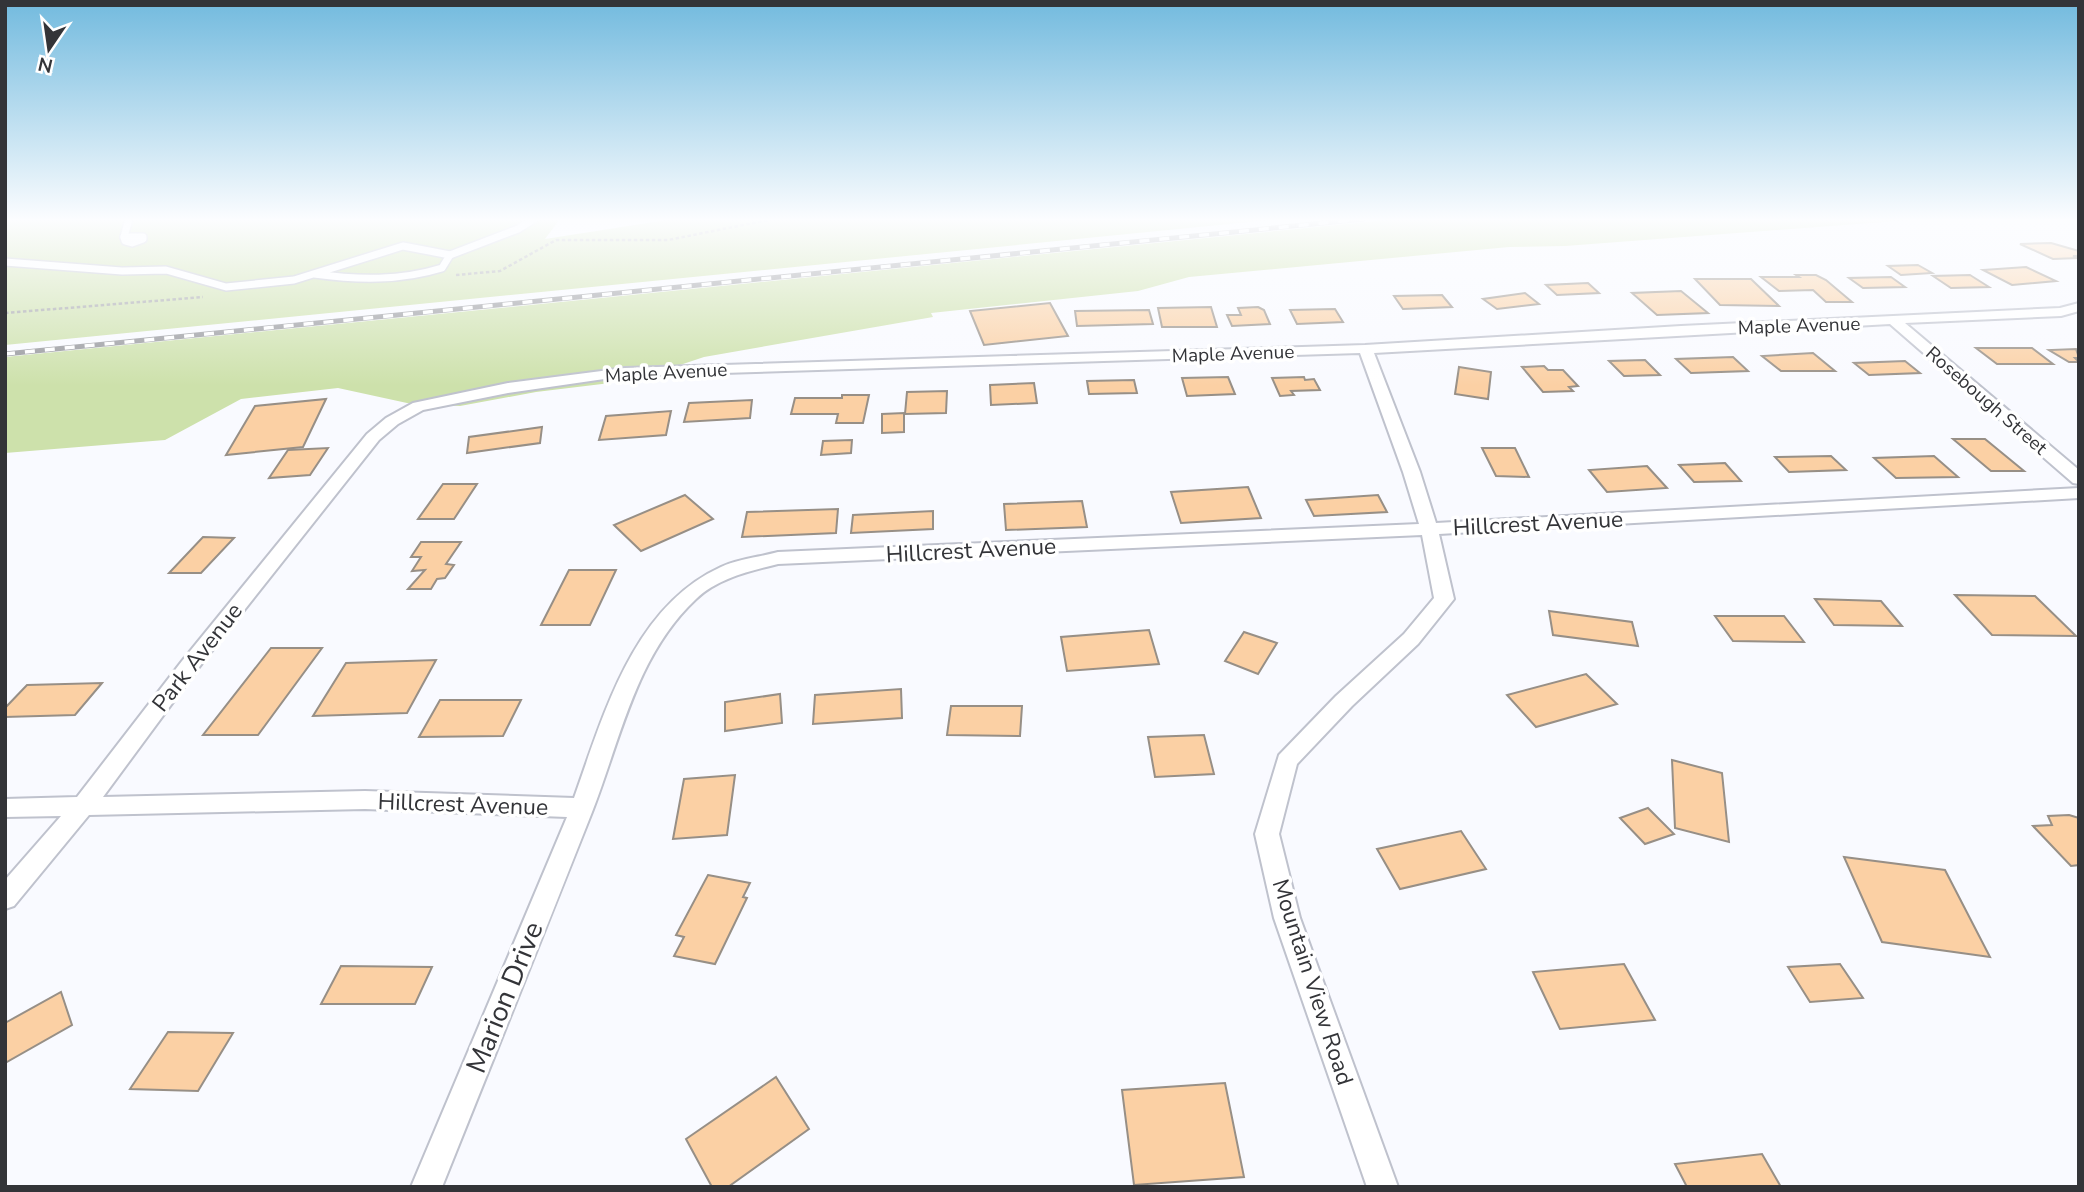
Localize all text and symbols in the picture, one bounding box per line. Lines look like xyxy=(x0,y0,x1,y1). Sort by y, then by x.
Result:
north arrow xyxy=(14,14,84,84)
text: N xyxy=(36,50,55,79)
street label: Maple Avenue xyxy=(1737,311,1861,341)
street label: Maple Avenue xyxy=(1171,339,1295,369)
street label: Rosebough Street xyxy=(1920,341,2053,461)
street label: Maple Avenue xyxy=(604,357,728,389)
street label: Hillcrest Avenue xyxy=(1452,504,1624,543)
street label: Hillcrest Avenue xyxy=(885,531,1057,570)
street label: Park Avenue xyxy=(145,596,250,718)
street label: Hillcrest Avenue xyxy=(377,786,549,823)
street label: Mountain View Road xyxy=(1265,875,1360,1089)
street label: Marion Drive xyxy=(457,916,553,1079)

